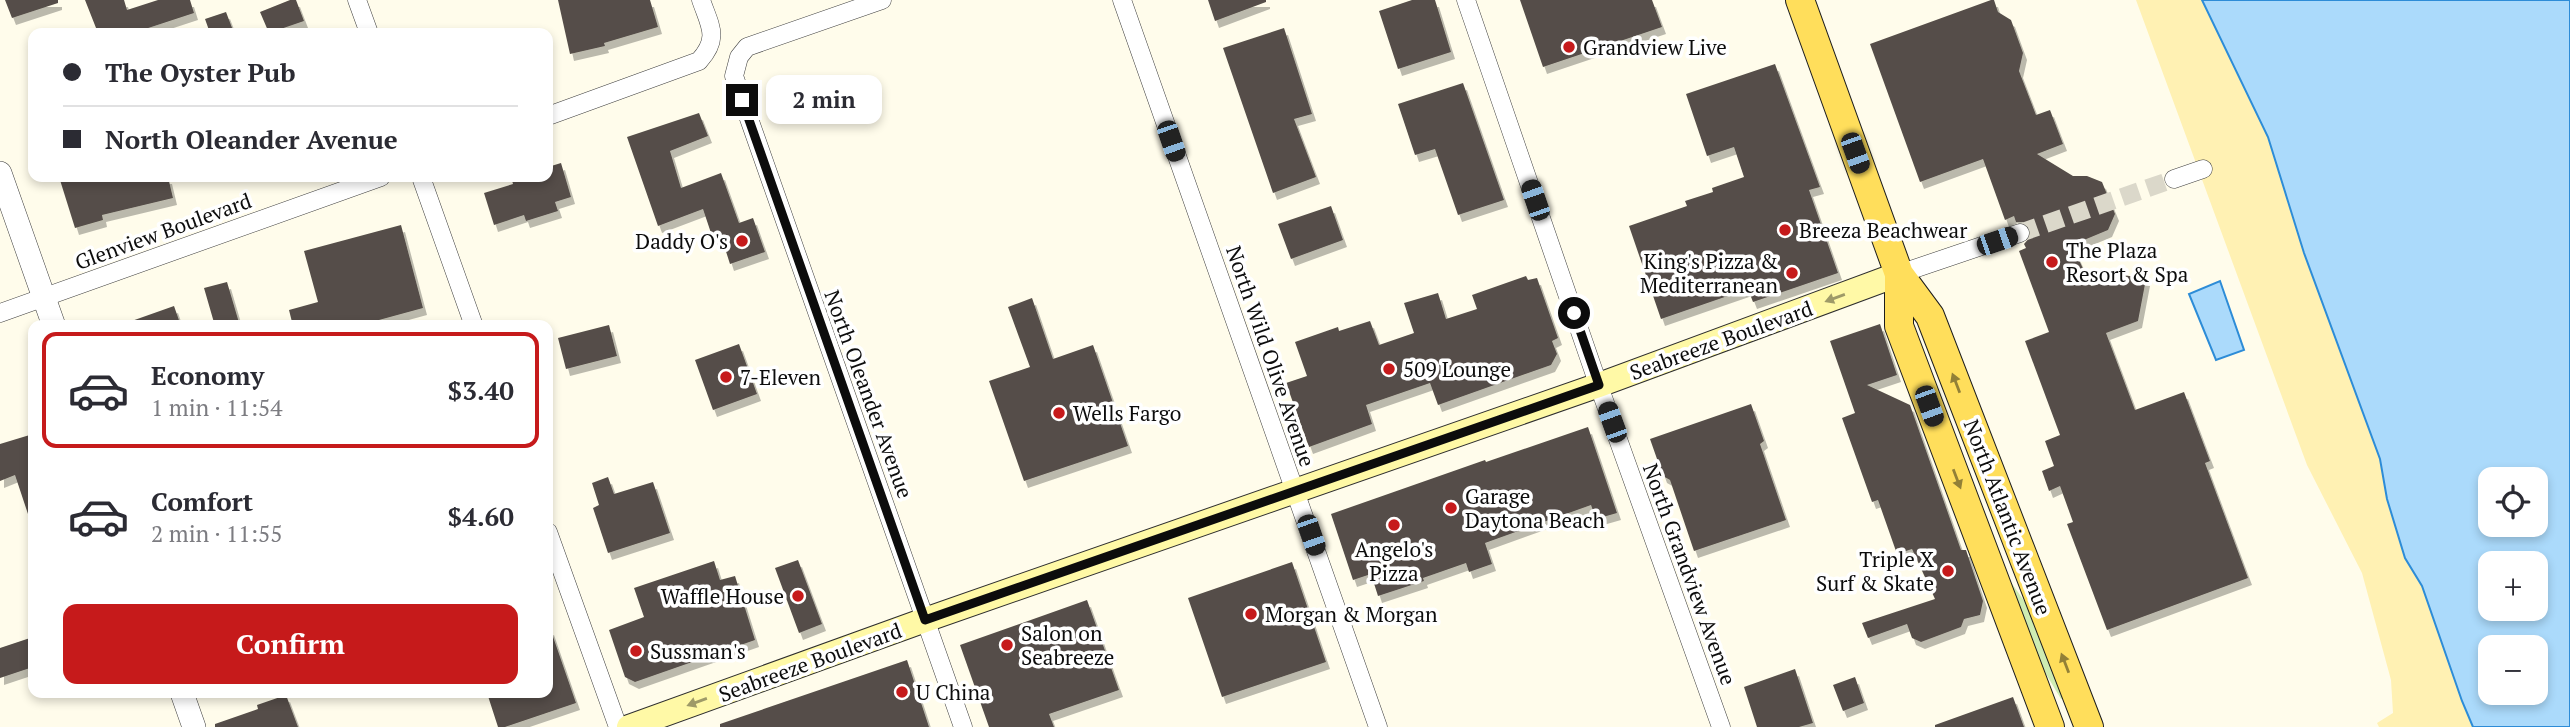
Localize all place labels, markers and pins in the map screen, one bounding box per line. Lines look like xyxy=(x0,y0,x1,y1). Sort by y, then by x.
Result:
place label: Grandview Live xyxy=(1583,33,1727,61)
marker: Grandview Live xyxy=(1561,39,1577,55)
place label: Breeza Beachwear xyxy=(1799,216,1967,244)
marker: Breeza Beachwear xyxy=(1777,222,1793,238)
place label: Daddy O's xyxy=(635,227,728,255)
marker: Daddy O's xyxy=(734,233,750,249)
place label: The Plaza Resort & Spa xyxy=(2066,236,2189,288)
place label: King's Pizza & Mediterranean xyxy=(1640,247,1779,299)
marker: The Plaza Resort & Spa xyxy=(2044,254,2060,270)
marker: King's Pizza & Mediterranean xyxy=(1784,265,1800,281)
place label: 509 Lounge xyxy=(1403,355,1511,383)
marker: 509 Lounge xyxy=(1381,361,1397,377)
place label: 7-Eleven xyxy=(740,363,822,391)
marker: 7-Eleven xyxy=(718,369,734,385)
place label: Wells Fargo xyxy=(1073,399,1181,427)
marker: Wells Fargo xyxy=(1051,405,1067,421)
place label: Garage Daytona Beach xyxy=(1465,482,1605,534)
marker: Garage Daytona Beach xyxy=(1443,500,1459,516)
marker: Angelo's Pizza xyxy=(1386,517,1402,533)
place label: Angelo's Pizza xyxy=(1355,535,1433,587)
place label: Triple X Surf & Skate xyxy=(1816,545,1934,597)
marker: Triple X Surf & Skate xyxy=(1940,563,1956,579)
place label: Waffle House xyxy=(661,582,784,610)
marker: Waffle House xyxy=(790,588,806,604)
place label: Morgan & Morgan xyxy=(1265,600,1438,628)
marker: Morgan & Morgan xyxy=(1243,606,1259,622)
place label: Salon on Seabreeze xyxy=(1021,619,1114,671)
place label: Sussman's xyxy=(650,637,746,665)
marker: Salon on Seabreeze xyxy=(999,637,1015,653)
marker: Sussman's xyxy=(628,643,644,659)
place label: U China xyxy=(916,678,991,706)
marker: U China xyxy=(894,684,910,700)

